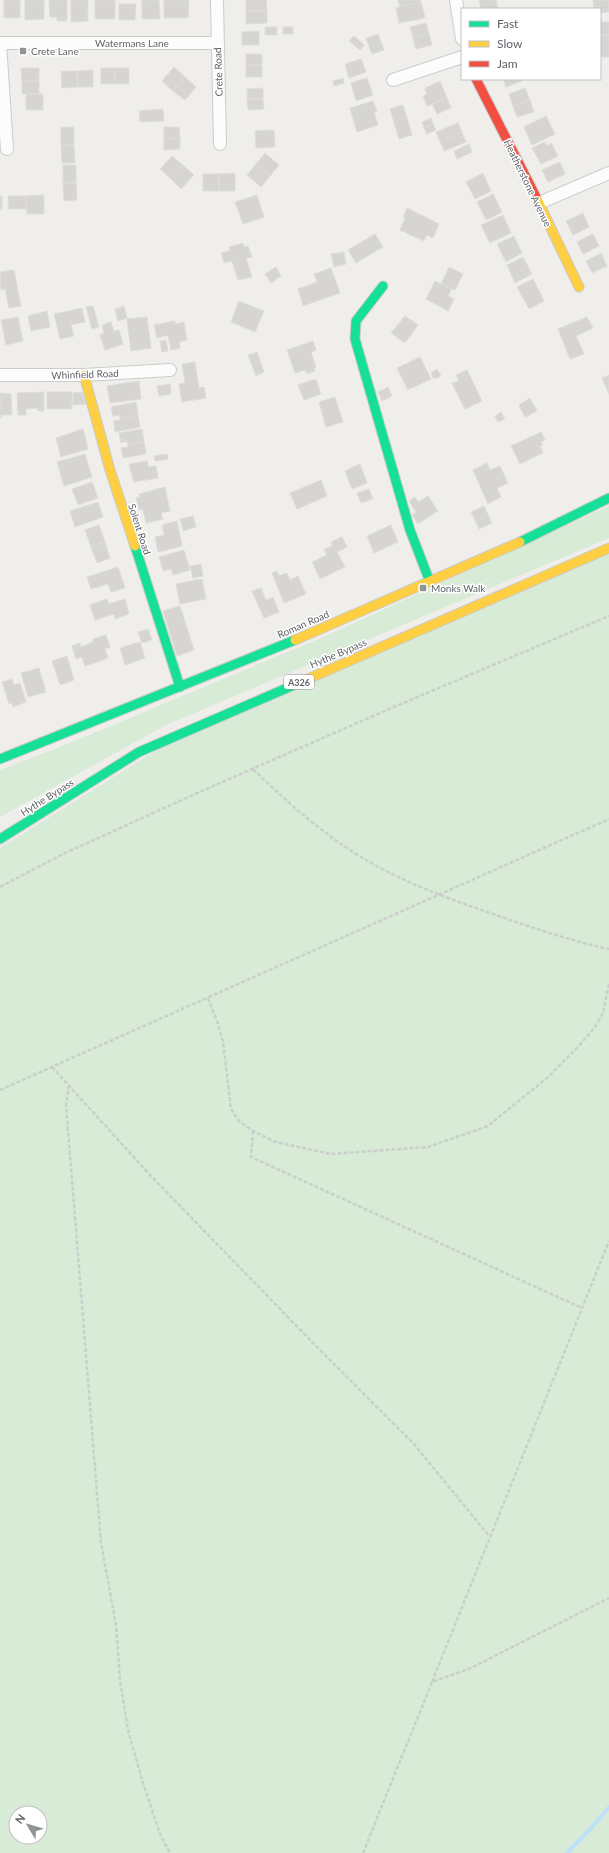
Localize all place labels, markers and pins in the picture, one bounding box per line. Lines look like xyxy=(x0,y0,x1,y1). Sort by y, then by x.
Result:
place label: Crete Lane xyxy=(31,45,79,57)
marker: Crete Lane xyxy=(18,46,28,56)
place label: Monks Walk xyxy=(431,582,486,594)
marker: Monks Walk xyxy=(418,583,428,593)

